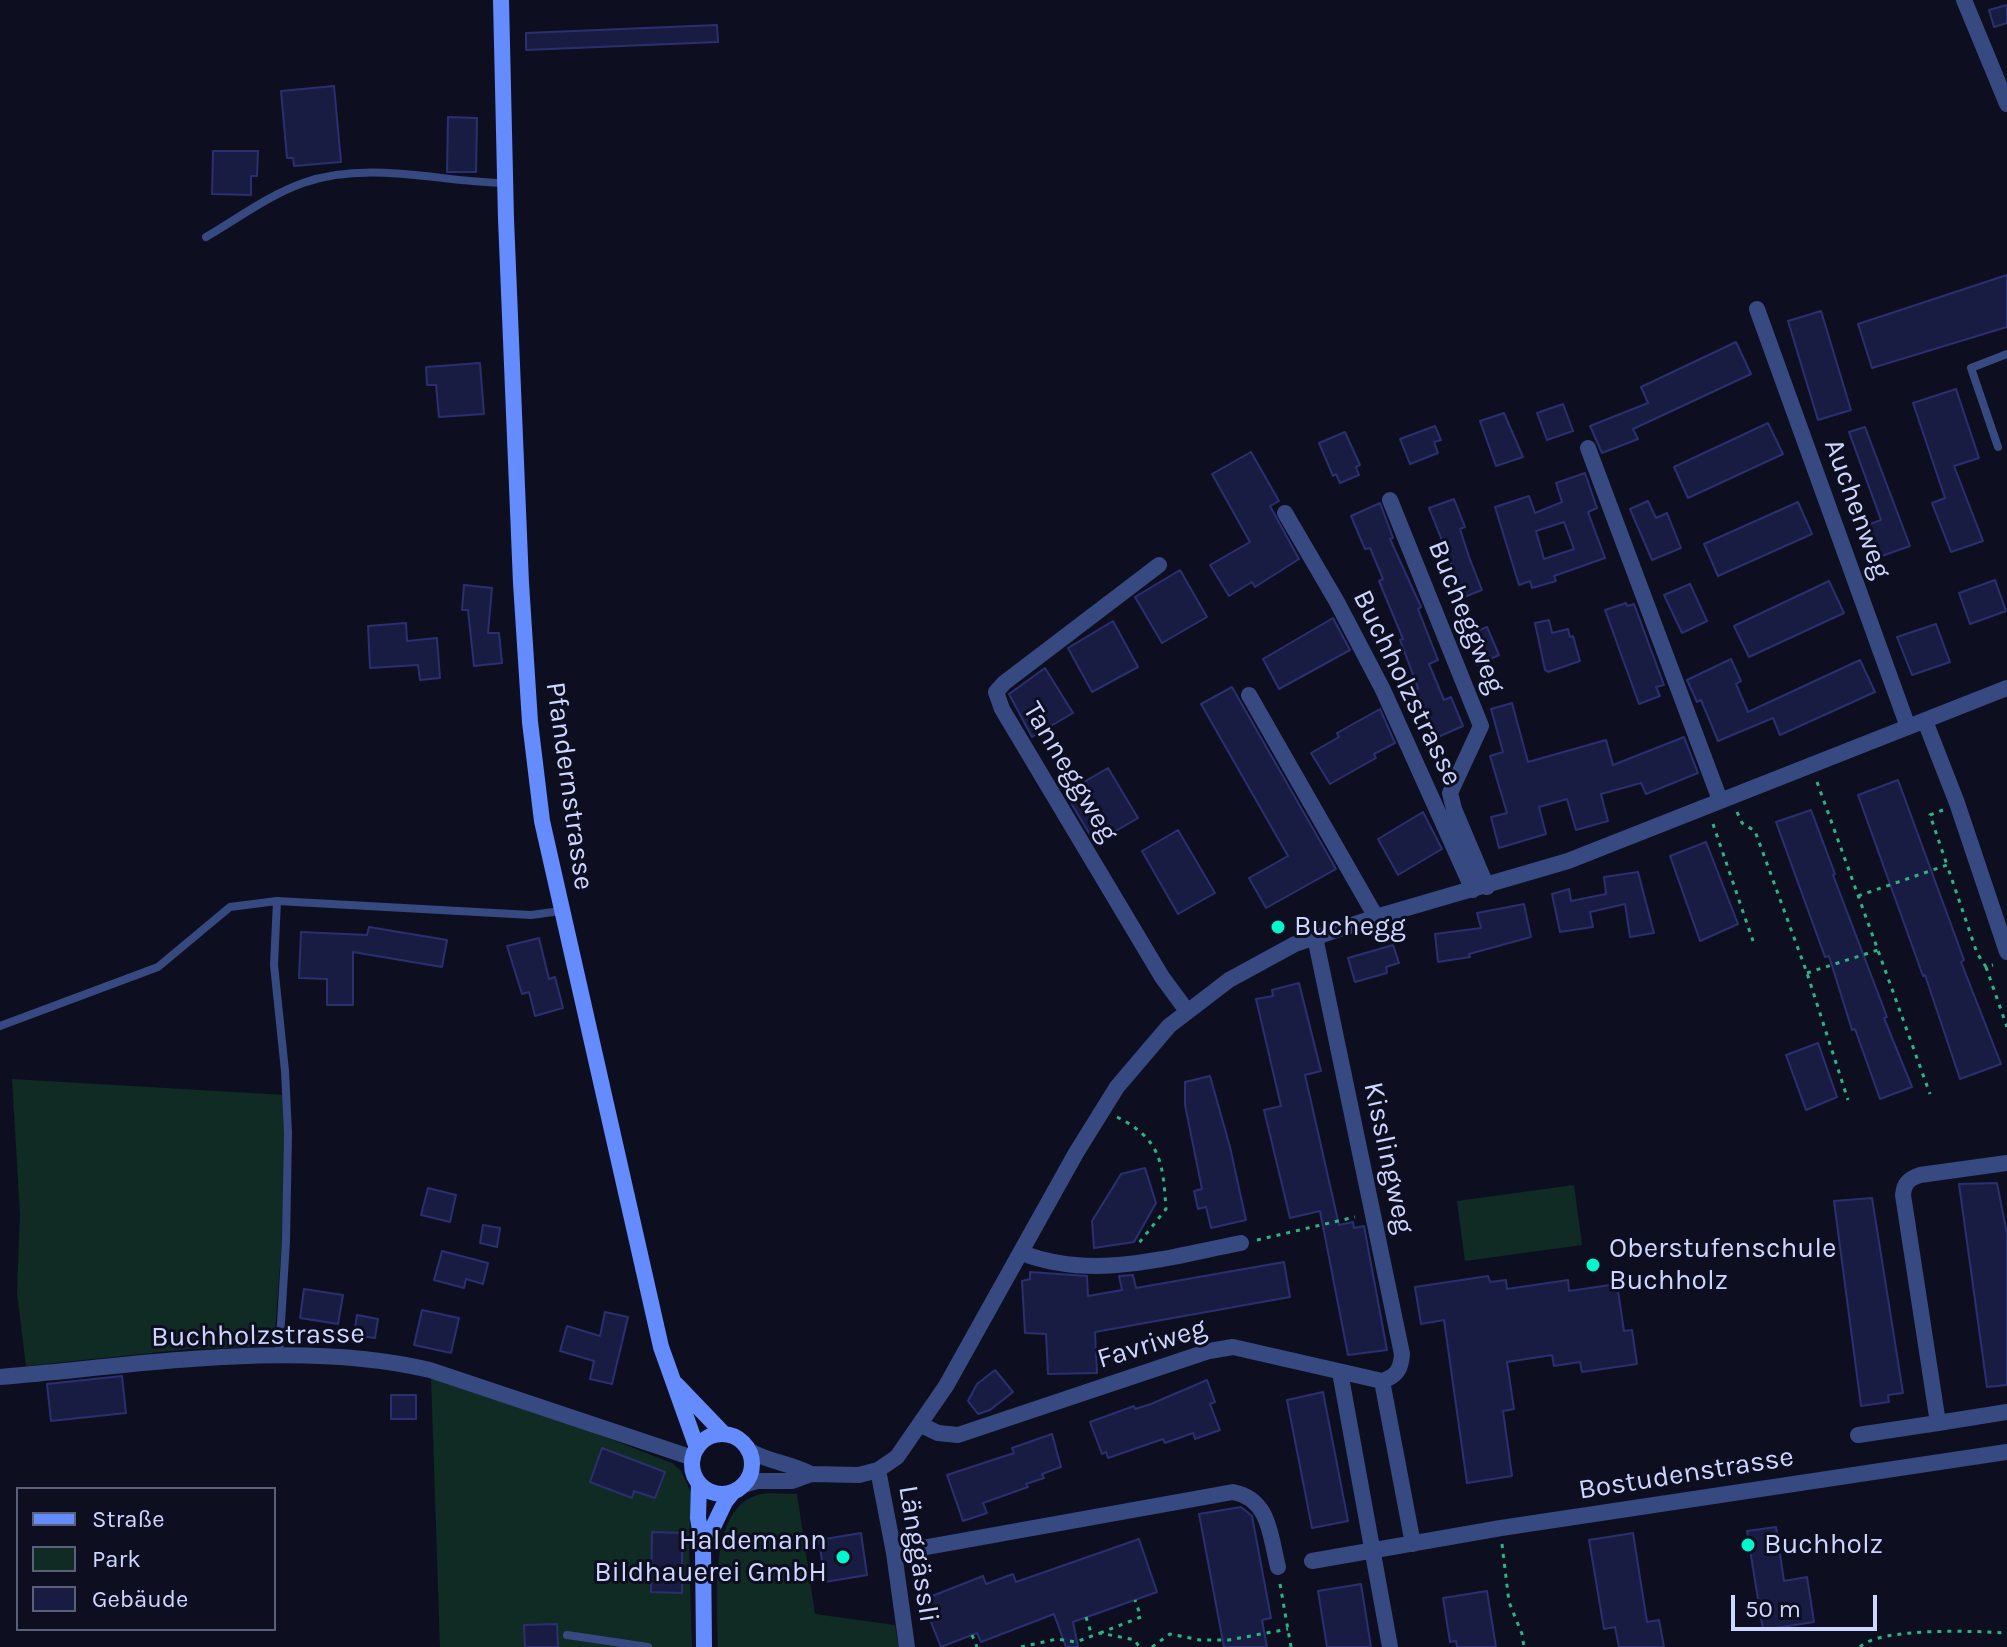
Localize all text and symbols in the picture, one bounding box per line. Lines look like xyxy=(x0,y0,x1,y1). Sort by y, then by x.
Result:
street label: Auchenweg xyxy=(1816,435,1898,583)
street label: Bucheggweg xyxy=(1420,536,1512,698)
street label: Buchholzstrasse xyxy=(1345,585,1469,791)
street label: Pfandernstrasse xyxy=(538,680,600,892)
street label: Tanneggweg xyxy=(1015,696,1125,848)
place label: Buchegg xyxy=(1294,910,1406,944)
marker: Buchegg xyxy=(1269,918,1287,936)
street label: Kisslingweg xyxy=(1356,1079,1420,1237)
place label: Oberstufenschule Buchholz xyxy=(1609,1232,1836,1298)
marker: Oberstufenschule Buchholz xyxy=(1584,1256,1602,1274)
street label: Favriweg xyxy=(1093,1311,1211,1377)
street label: Buchholzstrasse xyxy=(151,1317,365,1355)
street label: Bostudenstrasse xyxy=(1576,1440,1796,1508)
street label: Länggässli xyxy=(891,1483,945,1625)
legend xyxy=(16,1487,276,1631)
text: Straße xyxy=(92,1505,164,1533)
place label: Haldemann Bildhauerei GmbH xyxy=(594,1524,827,1590)
place label: Buchholz xyxy=(1764,1528,1883,1562)
marker: Buchholz xyxy=(1739,1536,1757,1554)
text: Park xyxy=(92,1545,141,1573)
marker: Haldemann Bildhauerei GmbH xyxy=(834,1548,852,1566)
scale bar xyxy=(1735,1579,1881,1629)
text: Gebäude xyxy=(92,1585,188,1613)
text: 50 m xyxy=(1745,1595,1801,1623)

